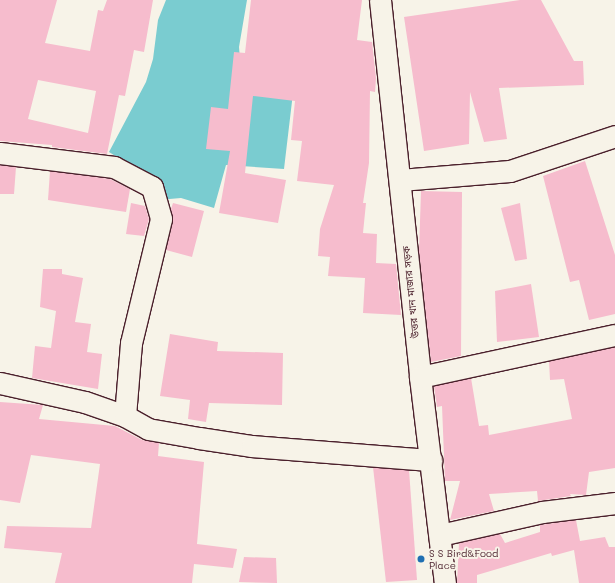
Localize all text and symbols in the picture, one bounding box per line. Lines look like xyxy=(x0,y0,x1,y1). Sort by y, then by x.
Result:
street label: উত্তর খান মাজার সড়ক xyxy=(400,245,422,339)
place label: S S Bird&Food Place xyxy=(429,547,498,570)
marker: S S Bird&Food Place xyxy=(416,554,426,564)

